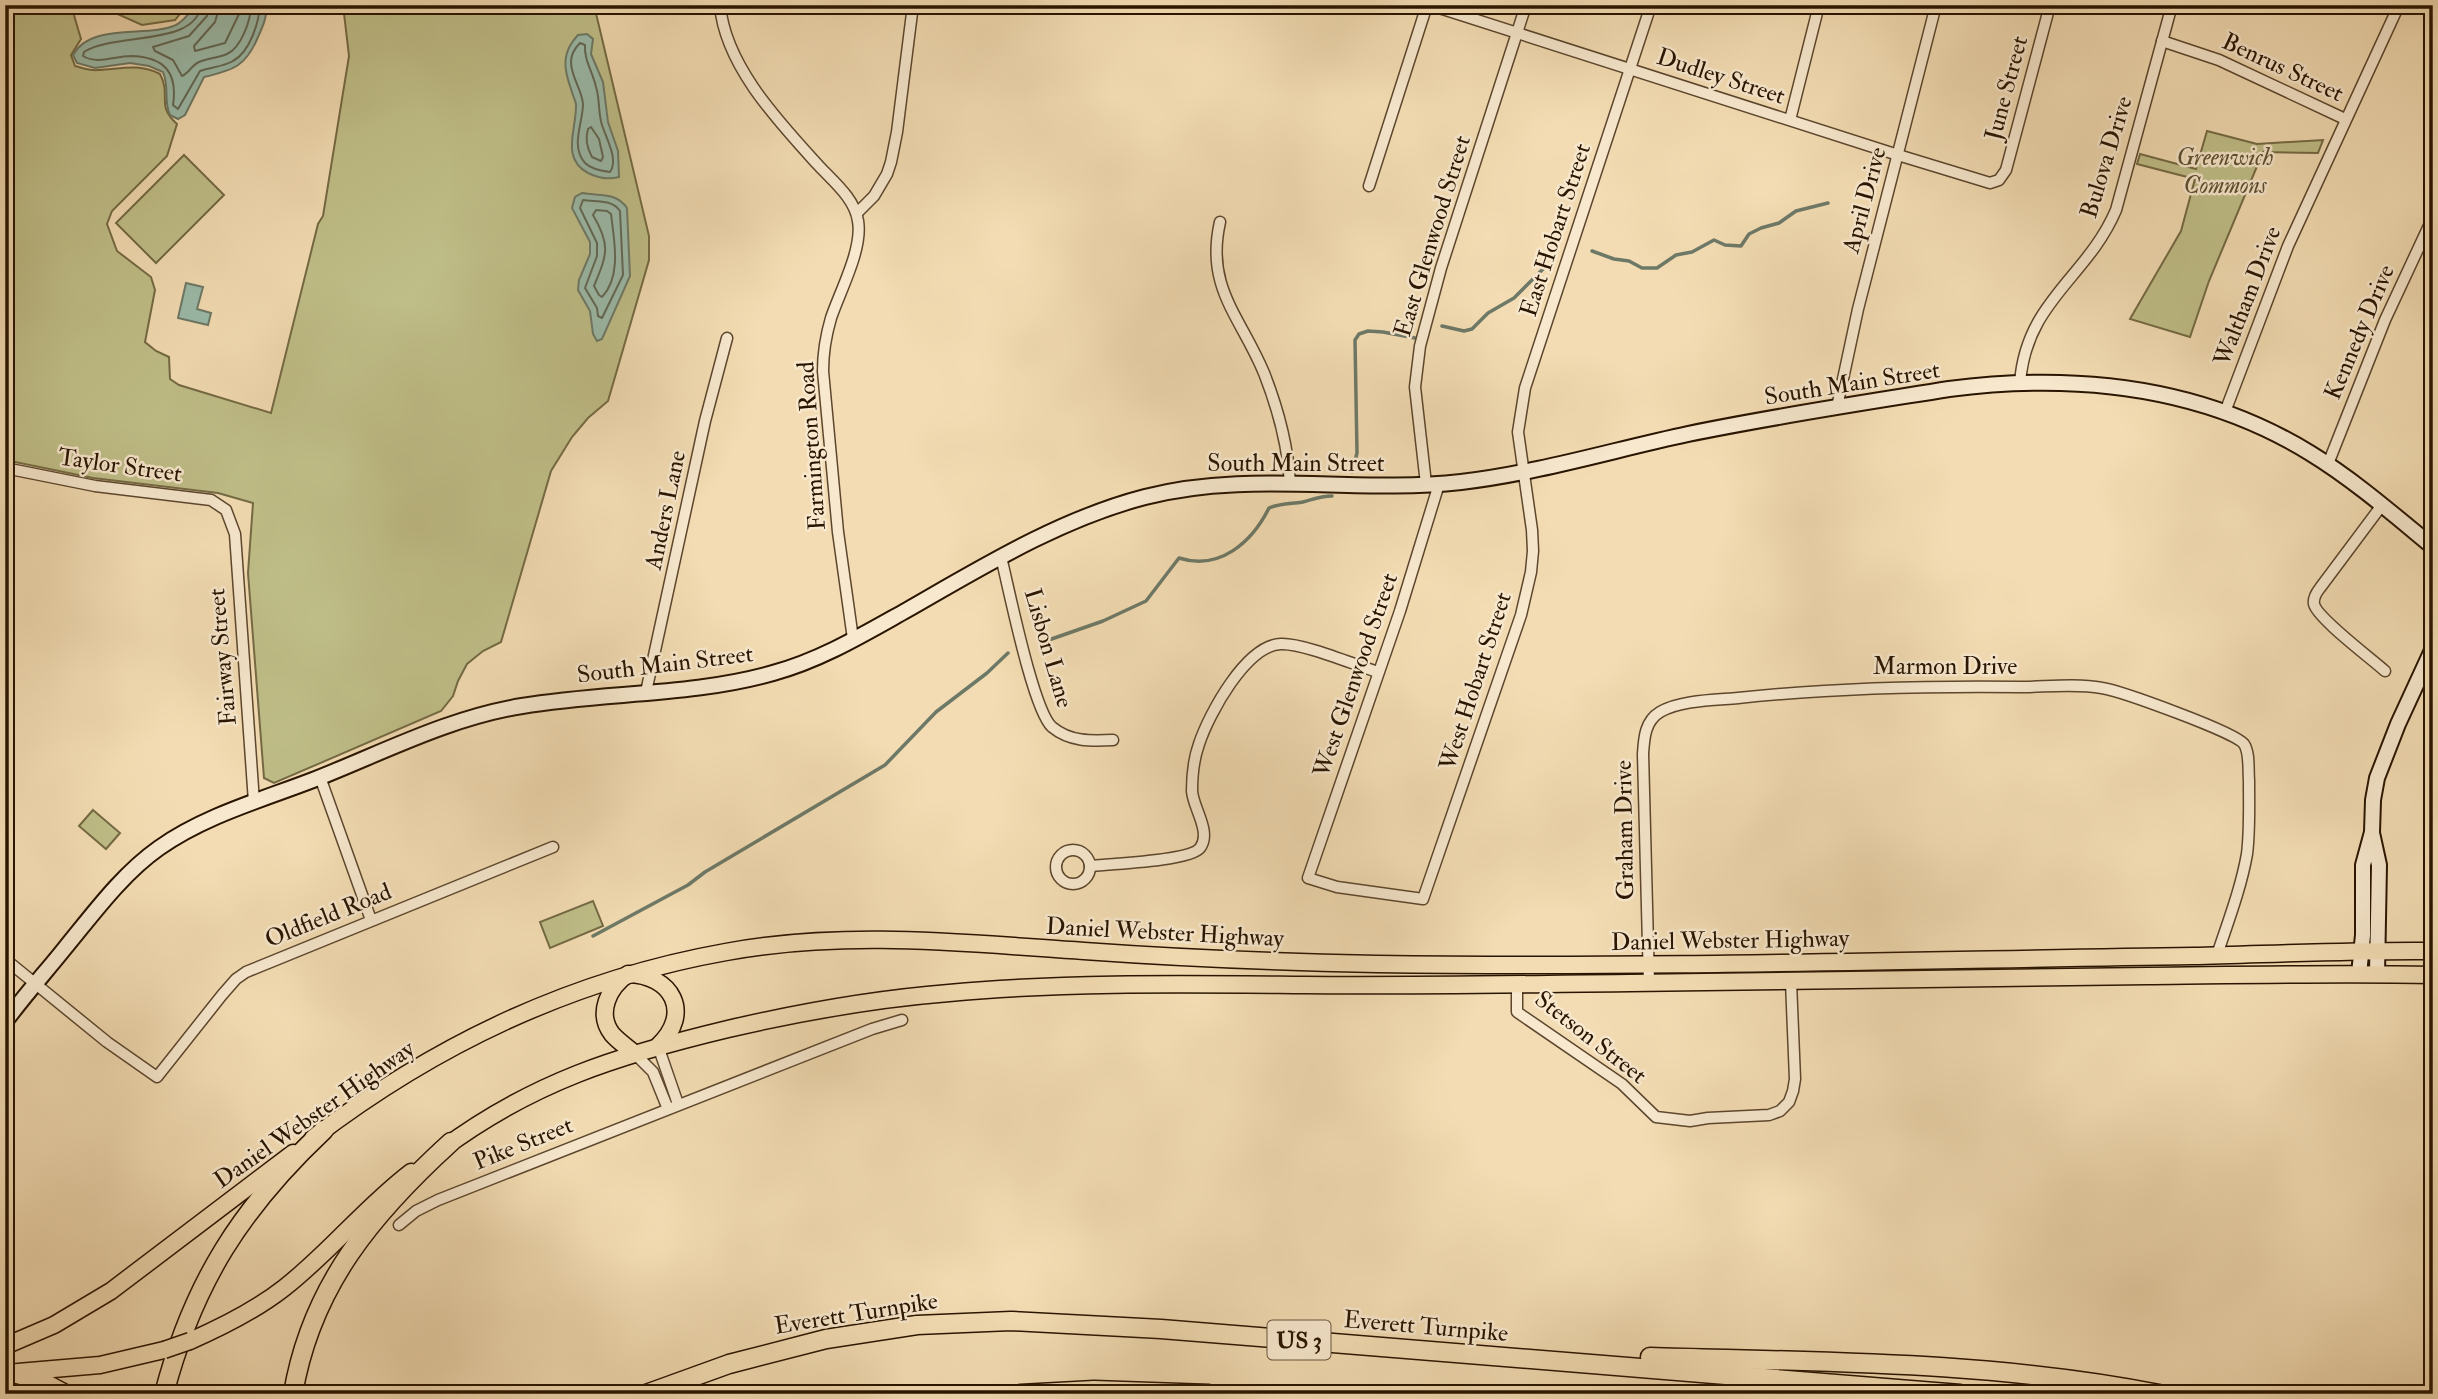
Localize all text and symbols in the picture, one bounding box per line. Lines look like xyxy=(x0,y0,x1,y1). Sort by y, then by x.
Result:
street label: Benrus Street xyxy=(2217,26,2349,109)
street label: June Street xyxy=(1977,32,2035,145)
street label: Dudley Street xyxy=(1653,41,1789,112)
street label: Bulova Drive xyxy=(2073,93,2140,222)
street label: East Glenwood Street xyxy=(1387,131,1478,341)
street label: East Hobart Street xyxy=(1513,139,1598,321)
park label: Greenwich Commons xyxy=(2177,142,2274,201)
street label: April Drive xyxy=(1835,144,1894,258)
street label: Waltham Drive xyxy=(2206,222,2288,371)
street label: Kennedy Drive xyxy=(2317,260,2402,404)
street label: South Main Street xyxy=(1762,354,1942,413)
street label: Farmington Road xyxy=(790,360,833,531)
street label: Taylor Street xyxy=(56,441,184,490)
street label: Anders Lane xyxy=(638,448,693,574)
street label: South Main Street xyxy=(1207,448,1385,479)
street label: West Glenwood Street xyxy=(1306,569,1405,782)
street label: Lisbon Lane xyxy=(1017,585,1080,711)
street label: Fairway Street xyxy=(201,587,244,727)
street label: West Hobart Street xyxy=(1432,588,1519,775)
street label: South Main Street xyxy=(575,638,755,691)
street label: Marmon Drive xyxy=(1873,651,2017,682)
street label: Graham Drive xyxy=(1608,760,1641,900)
street label: Oldfield Road xyxy=(260,876,396,955)
street label: Daniel Webster Highway xyxy=(1045,911,1285,954)
street label: Daniel Webster Highway xyxy=(1611,923,1850,958)
street label: Stetson Street xyxy=(1528,984,1653,1091)
street label: Daniel Webster Highway xyxy=(208,1033,421,1196)
street label: Pike Street xyxy=(469,1109,578,1177)
street label: Everett Turnpike xyxy=(772,1285,940,1342)
street label: Everett Turnpike xyxy=(1342,1304,1509,1349)
road number: US 3 xyxy=(1268,1320,1330,1359)

